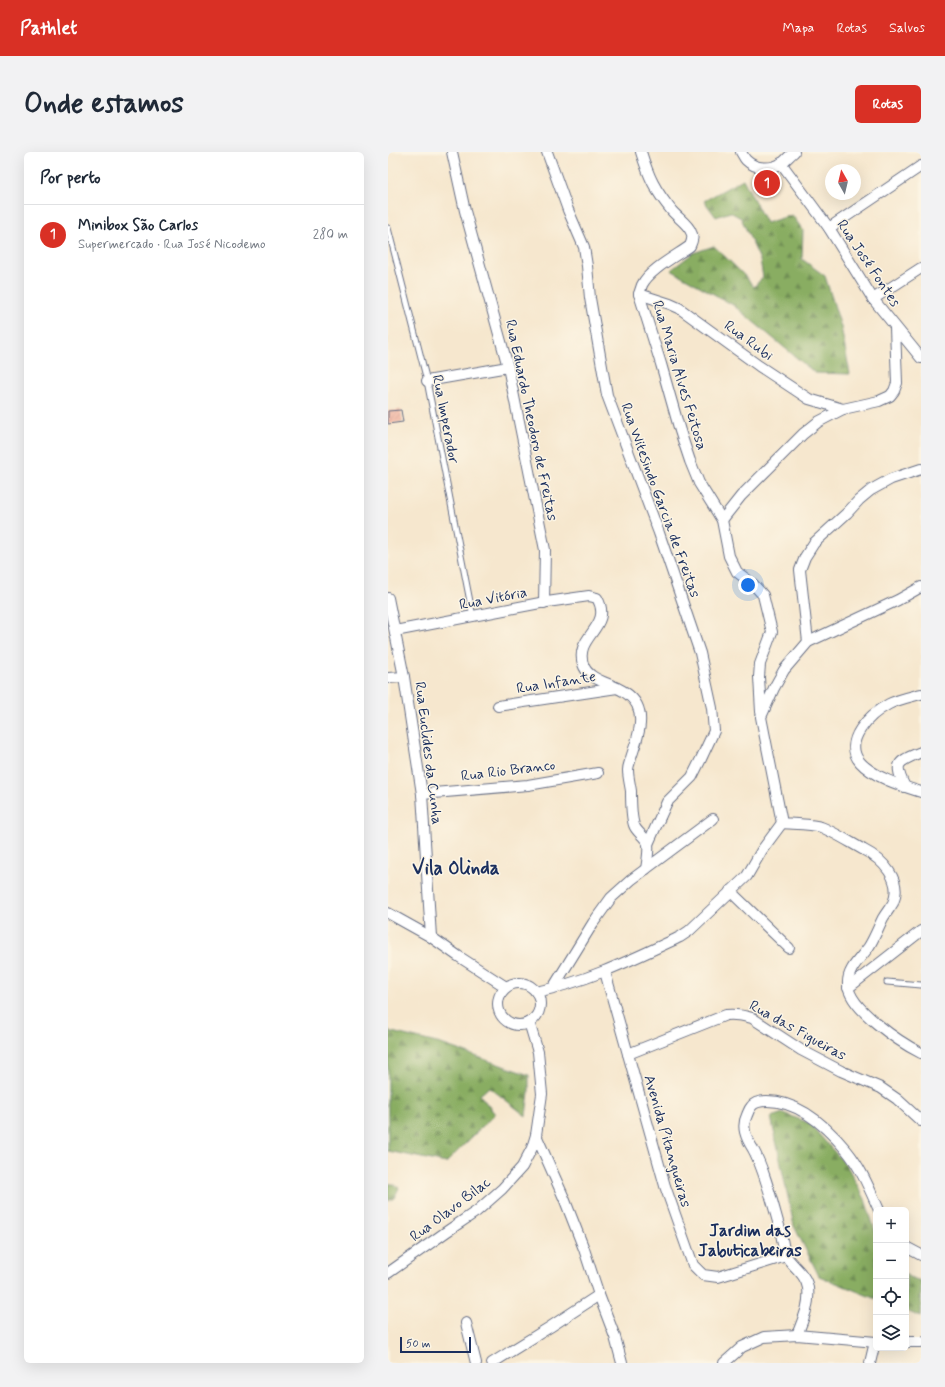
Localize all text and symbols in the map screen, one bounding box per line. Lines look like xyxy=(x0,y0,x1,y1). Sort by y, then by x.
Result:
text: Pathlet xyxy=(20,16,77,41)
text: Mapa xyxy=(783,19,814,37)
text: Rotas xyxy=(836,19,867,37)
text: Salvos xyxy=(889,19,925,37)
button: Rotas xyxy=(855,85,921,123)
text: Onde estamos xyxy=(24,86,184,123)
north arrow xyxy=(825,164,861,200)
text: Por perto xyxy=(40,167,101,189)
pin: 1 xyxy=(754,168,780,198)
text: Minibox São Carlos xyxy=(78,216,198,236)
street label: Rua José Fontes xyxy=(832,216,905,311)
text: 1 xyxy=(50,226,56,243)
text: 280 m xyxy=(313,226,348,243)
text: Supermercado · Rua José Nicodemo xyxy=(78,236,266,253)
street label: Rua Maria Alves Feitosa xyxy=(647,298,711,452)
street label: Rua Rubi xyxy=(720,316,777,365)
street label: Rua Eduardo Theodoro de Freitas xyxy=(500,318,562,523)
street label: Rua Imperador xyxy=(427,373,464,466)
street label: Rua Witesindo Garcia de Freitas xyxy=(615,400,705,601)
your location xyxy=(738,575,758,595)
street label: Rua Vitória xyxy=(458,583,529,615)
street label: Rua Infante xyxy=(515,667,598,699)
street label: Rua Euclides da Cunha xyxy=(409,680,447,826)
street label: Rua Rio Branco xyxy=(460,755,557,787)
district label: Vila Olinda xyxy=(412,856,500,881)
street label: Rua das Figueiras xyxy=(745,996,850,1066)
street label: Avenida Pitangueiras xyxy=(639,1073,696,1210)
street label: Rua Olavo Bilac xyxy=(406,1173,495,1247)
map controls xyxy=(873,1207,909,1351)
button: + xyxy=(873,1207,909,1243)
district label: Jardim das Jabuticabeiras xyxy=(698,1220,802,1262)
button: − xyxy=(873,1243,909,1279)
button: locate xyxy=(873,1279,909,1315)
button: layers xyxy=(873,1315,909,1351)
scale bar xyxy=(400,1335,471,1354)
text: 50 m xyxy=(406,1337,431,1351)

